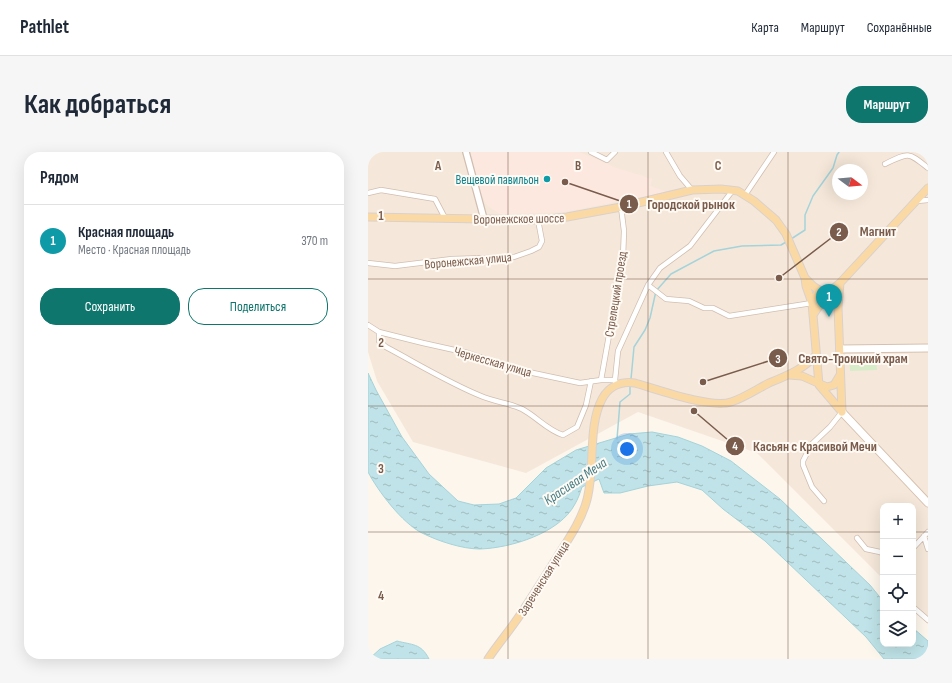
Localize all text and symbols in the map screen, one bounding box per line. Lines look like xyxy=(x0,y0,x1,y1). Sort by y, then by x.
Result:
text: Pathlet xyxy=(20,16,69,39)
text: Карта xyxy=(751,19,779,36)
text: Маршрут xyxy=(801,19,845,36)
text: Сохранённые xyxy=(867,19,932,36)
button: Маршрут xyxy=(846,86,928,123)
text: Как добраться xyxy=(24,88,171,121)
text: A xyxy=(434,158,442,174)
text: B xyxy=(575,158,581,174)
text: C xyxy=(715,158,722,174)
north arrow xyxy=(832,164,868,200)
text: Рядом xyxy=(40,168,79,188)
place label: Вещевой павильон xyxy=(455,172,539,188)
marker: Вещевой павильон xyxy=(542,174,552,184)
callout: Городской рынок xyxy=(619,191,743,217)
text: Городской рынок xyxy=(647,196,735,213)
text: 1 xyxy=(627,197,632,212)
text: 1 xyxy=(378,208,384,224)
street label: Воронежское шоссе xyxy=(473,210,565,228)
callout: Магнит xyxy=(829,219,907,245)
text: Красная площадь xyxy=(78,223,174,242)
text: Магнит xyxy=(860,223,896,240)
text: 2 xyxy=(836,225,842,240)
text: 1 xyxy=(50,233,56,249)
text: 370 m xyxy=(301,233,328,249)
text: Место · Красная площадь xyxy=(78,242,191,258)
street label: Воронежская улица xyxy=(424,249,512,273)
street label: Стрелецкий проезд xyxy=(601,250,631,338)
pin: 1 xyxy=(816,284,842,317)
button: Сохранить xyxy=(40,288,180,325)
button: Поделиться xyxy=(188,288,328,325)
text: 2 xyxy=(378,335,384,351)
street label: Черкесская улица xyxy=(452,343,533,381)
callout: Свято-Троицкий храм xyxy=(768,345,918,371)
text: Свято-Троицкий храм xyxy=(798,350,908,367)
text: 3 xyxy=(775,352,781,367)
callout: Касьян с Красивой Мечи xyxy=(725,433,885,459)
text: Касьян с Красивой Мечи xyxy=(753,438,877,455)
your location xyxy=(617,439,637,459)
text: 4 xyxy=(732,439,738,454)
water label: Красивая Меча xyxy=(541,454,610,509)
text: 3 xyxy=(378,461,384,477)
map controls xyxy=(880,503,916,647)
button: + xyxy=(880,503,916,539)
street label: Зареченская улица xyxy=(514,538,573,619)
button: − xyxy=(880,539,916,575)
button: locate xyxy=(880,575,916,611)
text: 4 xyxy=(378,588,384,604)
button: layers xyxy=(880,611,916,647)

